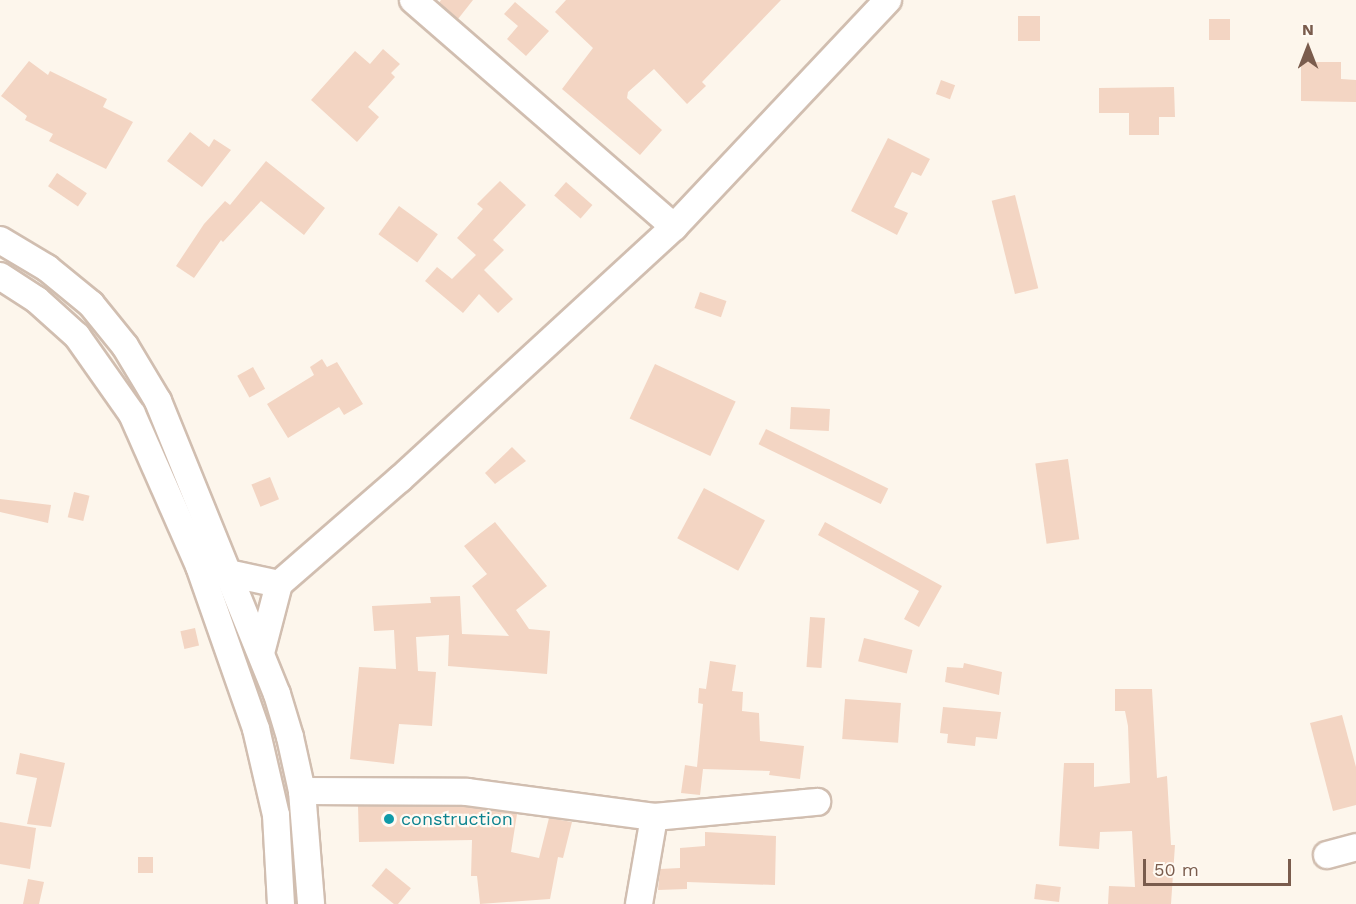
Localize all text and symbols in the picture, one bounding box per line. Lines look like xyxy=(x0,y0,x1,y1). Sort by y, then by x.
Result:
north arrow xyxy=(1278,18,1338,78)
text: N xyxy=(1302,20,1314,39)
place label: construction xyxy=(401,808,513,830)
marker: construction xyxy=(382,812,396,826)
scale bar xyxy=(1146,847,1294,885)
text: 50 m xyxy=(1154,859,1199,880)

